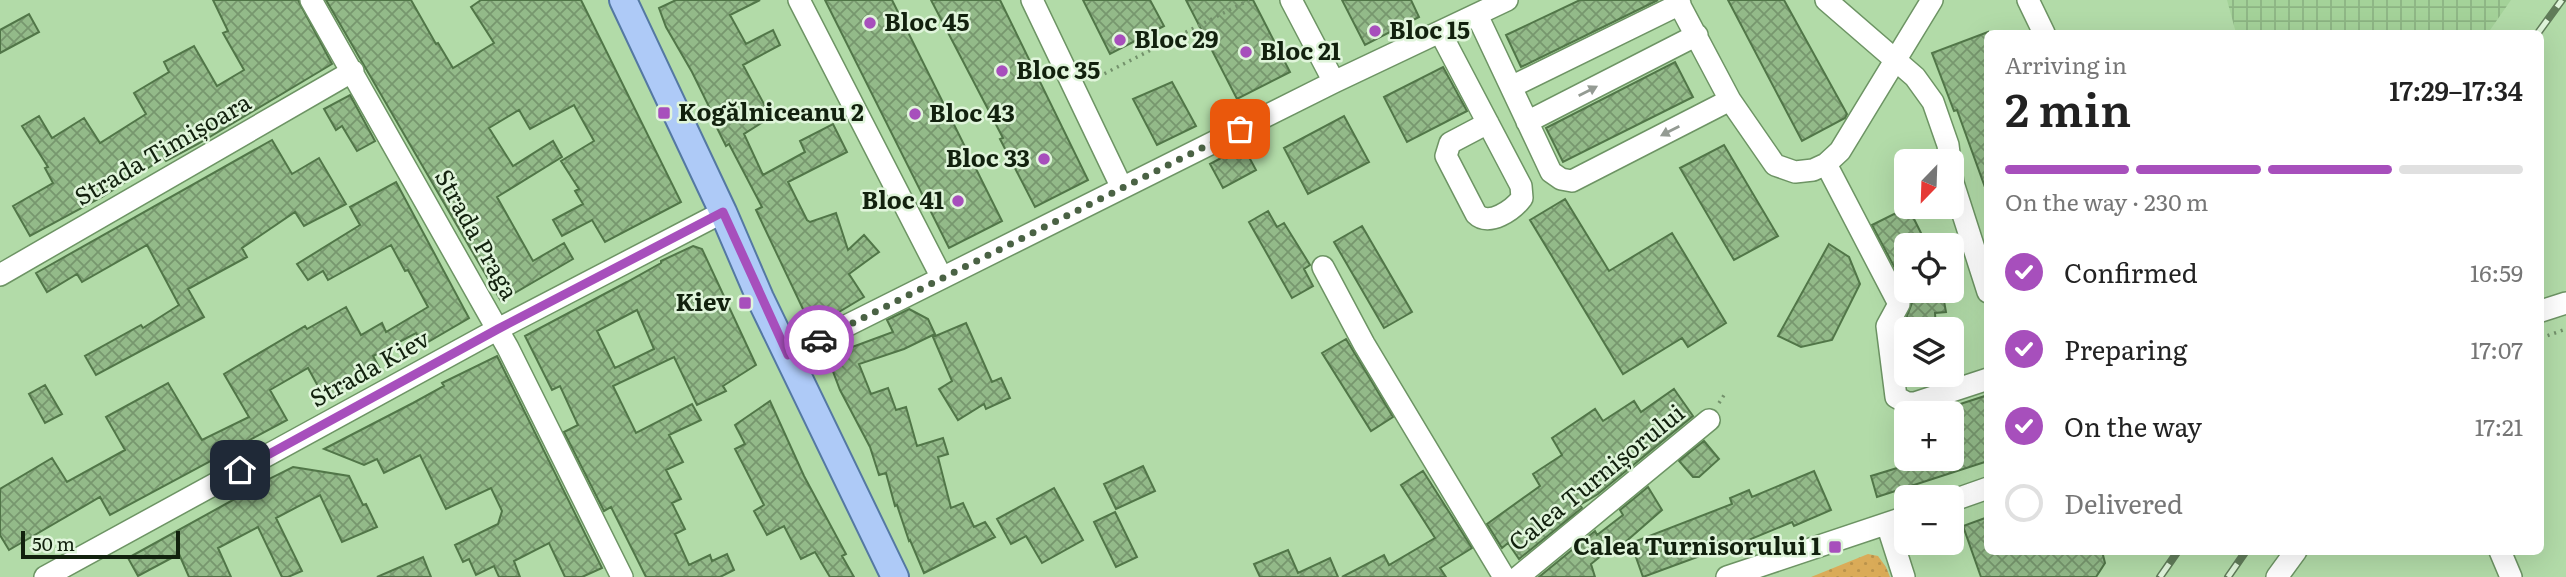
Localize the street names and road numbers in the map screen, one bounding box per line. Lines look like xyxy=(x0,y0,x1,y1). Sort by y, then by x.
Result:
street label: Strada Timișoara xyxy=(67,83,257,213)
street label: Strada Praga xyxy=(428,162,529,306)
street label: Strada Kiev xyxy=(302,319,435,414)
street label: Calea Turnișorului xyxy=(1500,394,1691,558)

